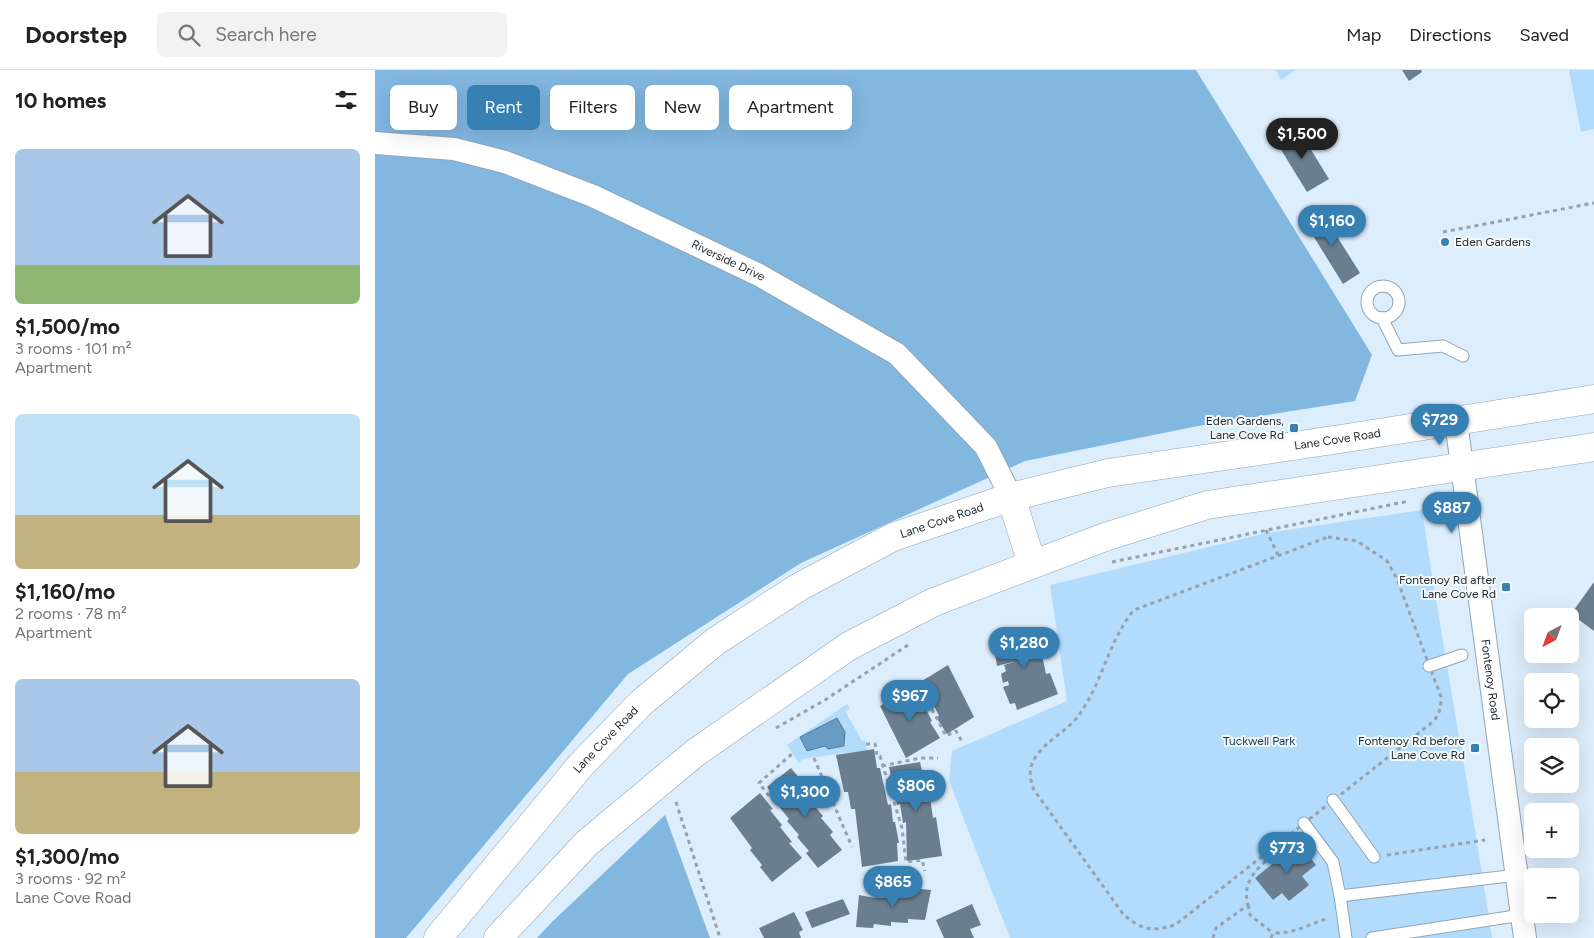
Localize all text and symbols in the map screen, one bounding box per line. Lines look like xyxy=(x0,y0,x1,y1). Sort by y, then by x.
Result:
search box xyxy=(157,12,507,57)
text: Doorstep xyxy=(25,20,127,49)
icon: search xyxy=(175,21,203,49)
text: Search here xyxy=(215,23,317,46)
text: Map xyxy=(1346,24,1381,46)
text: Directions xyxy=(1409,24,1491,46)
text: Saved xyxy=(1519,24,1569,46)
chip: Buy xyxy=(390,85,457,130)
chip: Rent xyxy=(467,85,540,130)
chip: Filters xyxy=(550,85,635,130)
chip: New xyxy=(645,85,719,130)
chip: Apartment xyxy=(729,85,852,130)
icon: filters xyxy=(332,86,360,114)
text: 10 homes xyxy=(15,88,106,113)
pin: $1,500 xyxy=(1261,118,1343,160)
text: $1,500 xyxy=(1277,124,1327,143)
icon: home xyxy=(143,181,233,271)
pin: $1,160 xyxy=(1291,204,1373,247)
text: $1,160 xyxy=(1309,211,1355,230)
place label: Eden Gardens xyxy=(1455,235,1531,249)
marker: Eden Gardens xyxy=(1439,236,1451,248)
street label: Riverside Drive xyxy=(689,237,768,284)
text: $1,500/mo xyxy=(15,314,120,339)
text: 3 rooms · 101 m² xyxy=(15,339,131,358)
text: Apartment xyxy=(15,358,92,377)
pin: $729 xyxy=(1410,404,1470,446)
text: $729 xyxy=(1422,410,1458,429)
place label: Eden Gardens, Lane Cove Rd xyxy=(1206,414,1284,442)
marker: Eden Gardens, Lane Cove Rd xyxy=(1288,422,1300,434)
street label: Lane Cove Road xyxy=(1293,426,1382,453)
icon: home xyxy=(143,446,233,536)
pin: $887 xyxy=(1422,492,1482,534)
text: $887 xyxy=(1433,498,1471,517)
street label: Lane Cove Road xyxy=(898,500,985,541)
place label: Fontenoy Rd after Lane Cove Rd xyxy=(1399,573,1496,601)
text: $1,160/mo xyxy=(15,579,115,604)
marker: Fontenoy Rd after Lane Cove Rd xyxy=(1500,581,1512,593)
text: 2 rooms · 78 m² xyxy=(15,604,127,623)
north arrow xyxy=(1524,608,1579,662)
map controls xyxy=(1524,608,1579,923)
text: Apartment xyxy=(15,623,92,642)
pin: $1,280 xyxy=(983,626,1065,669)
text: $1,280 xyxy=(999,633,1049,652)
street label: Fontenoy Road xyxy=(1478,638,1503,721)
button: locate xyxy=(1524,673,1579,728)
pin: $967 xyxy=(880,680,940,722)
text: $967 xyxy=(892,686,928,705)
street label: Lane Cove Road xyxy=(570,703,641,776)
icon: home xyxy=(143,711,233,801)
park label: Tuckwell Park xyxy=(1223,734,1295,748)
place label: Fontenoy Rd before Lane Cove Rd xyxy=(1358,734,1465,762)
button: layers xyxy=(1524,738,1579,793)
marker: Fontenoy Rd before Lane Cove Rd xyxy=(1469,742,1481,754)
pin: $806 xyxy=(886,770,946,812)
pin: $1,300 xyxy=(764,776,846,818)
text: $806 xyxy=(897,776,935,795)
text: $1,300 xyxy=(780,782,830,801)
button: + xyxy=(1524,803,1579,858)
pin: $773 xyxy=(1257,832,1317,874)
text: $773 xyxy=(1269,838,1305,857)
text: $1,300/mo xyxy=(15,844,119,869)
pin: $865 xyxy=(863,866,923,908)
button: − xyxy=(1524,868,1579,923)
text: 3 rooms · 92 m² xyxy=(15,869,126,888)
text: $865 xyxy=(874,872,912,891)
text: Lane Cove Road xyxy=(15,888,131,907)

